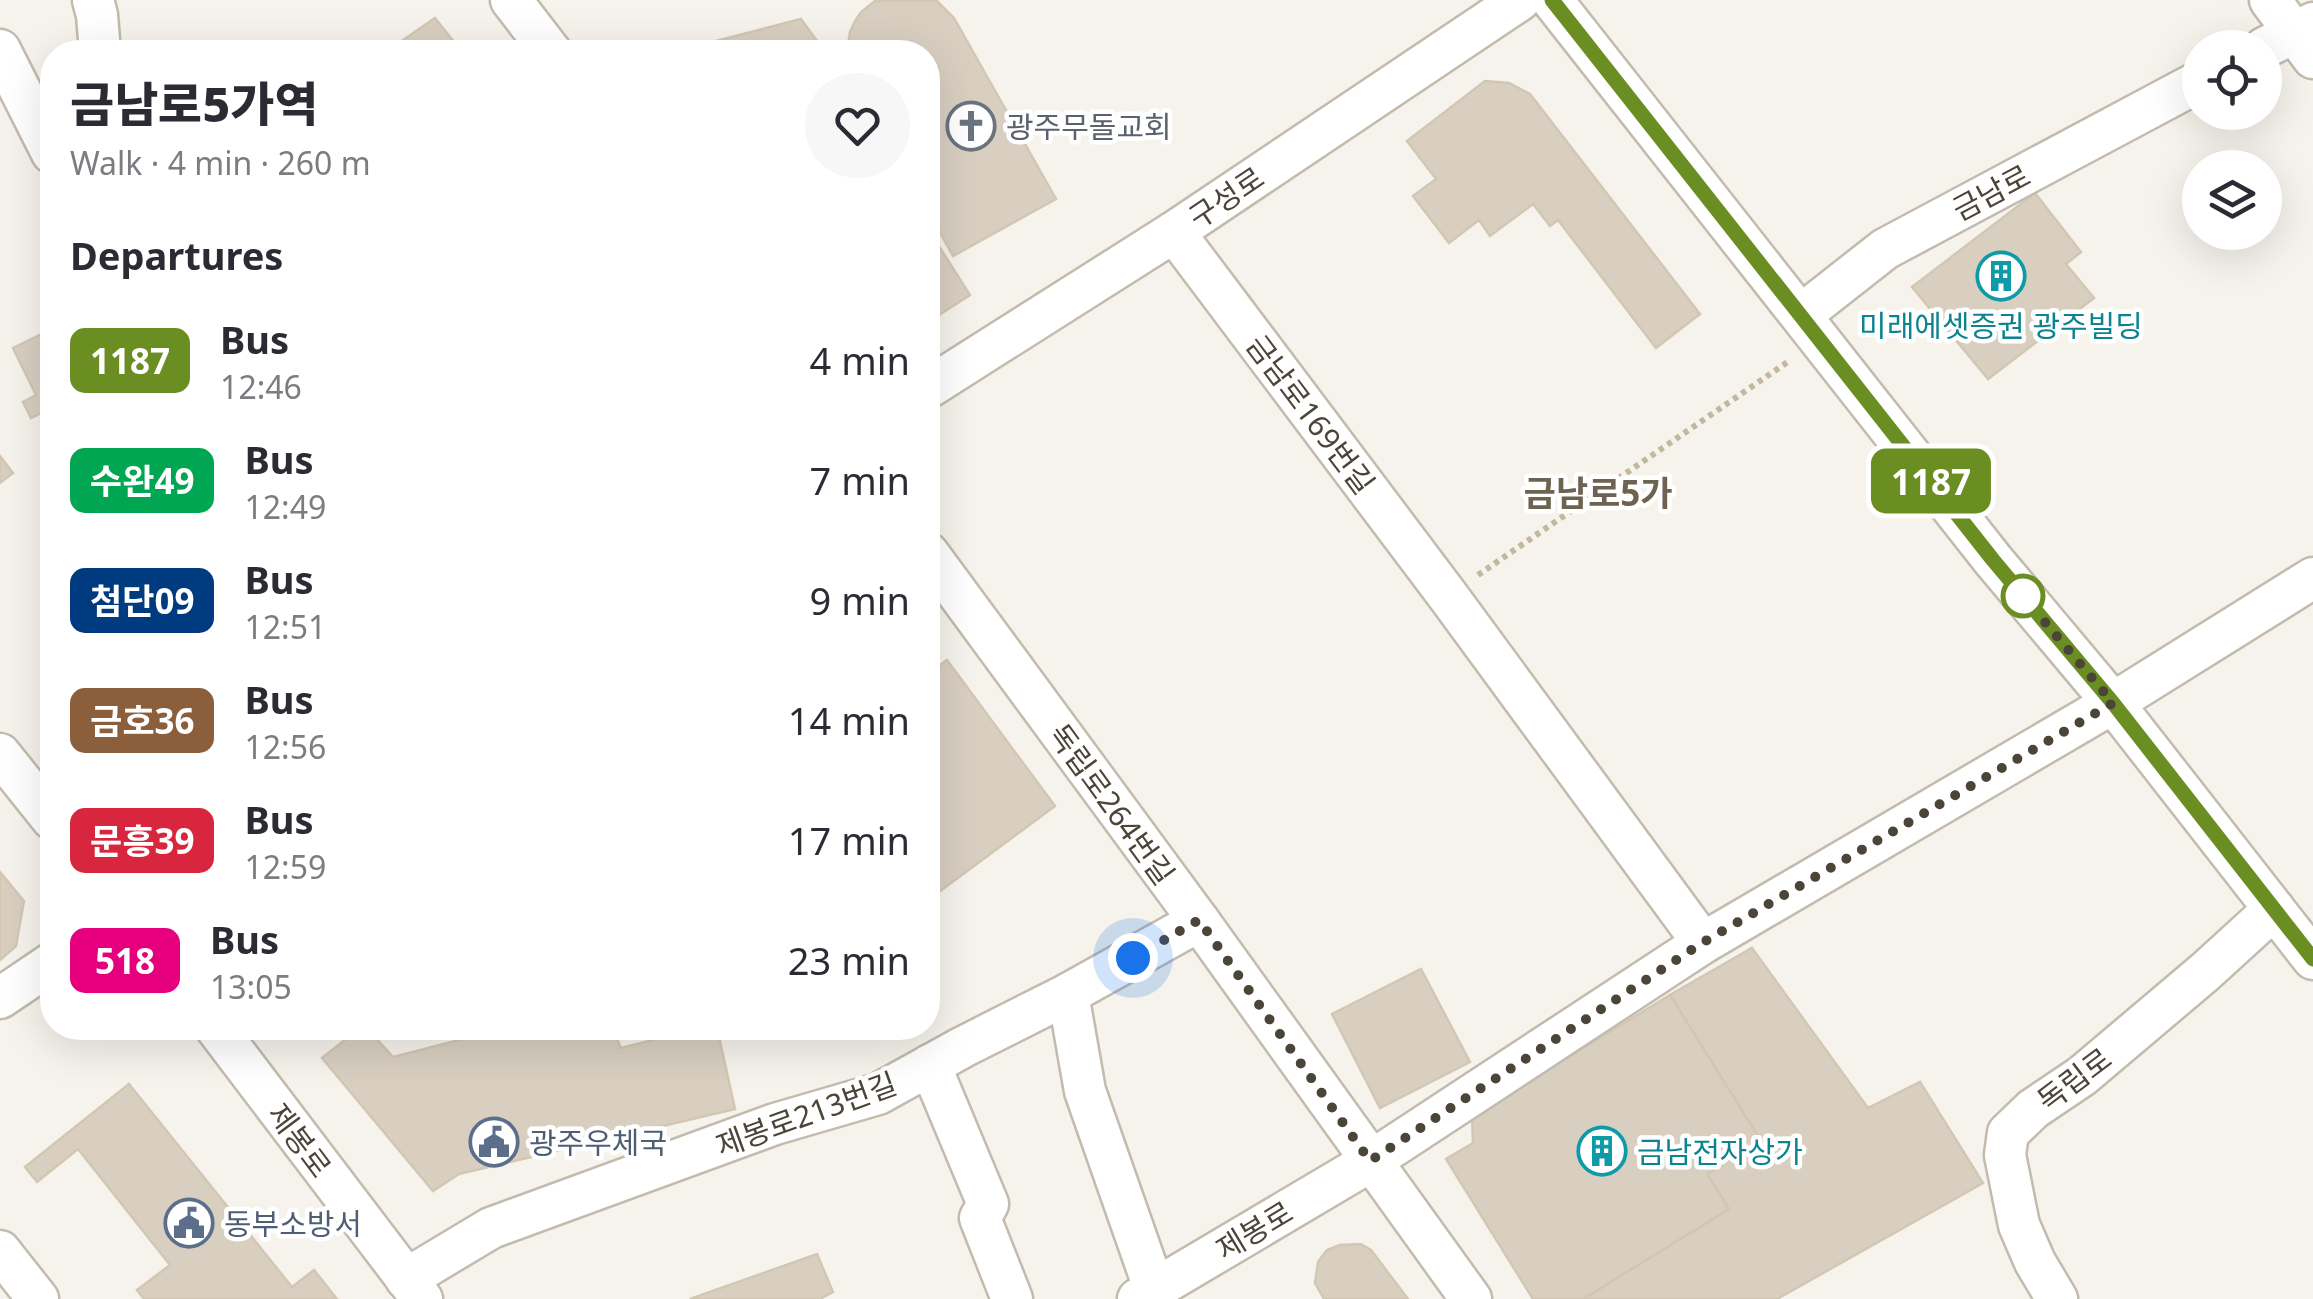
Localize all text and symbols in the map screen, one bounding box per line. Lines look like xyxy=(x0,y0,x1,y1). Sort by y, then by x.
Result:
map controls xyxy=(2182,30,2282,250)
button: locate xyxy=(2182,30,2282,130)
text: 금남로5가역 xyxy=(70,71,319,136)
button: heart xyxy=(805,73,910,178)
church icon: 광주무돌교회 xyxy=(945,100,997,152)
place label: 광주무돌교회 xyxy=(1006,106,1172,147)
text: Walk · 4 min · 260 m xyxy=(70,141,371,184)
button: layers xyxy=(2182,150,2282,250)
street label: 금남로 xyxy=(1945,154,2037,230)
street label: 구성로 xyxy=(1180,157,1272,237)
text: Departures xyxy=(70,229,283,281)
building icon: 미래에셋증권 광주빌딩 xyxy=(1975,250,2027,302)
place label: 미래에셋증권 광주빌딩 xyxy=(1859,305,2143,346)
text: Bus xyxy=(220,313,289,365)
street label: 금남로169번길 xyxy=(1238,326,1384,502)
text: 4 min xyxy=(810,334,910,386)
text: 1187 xyxy=(90,337,170,384)
text: 12:46 xyxy=(220,365,302,408)
text: Bus xyxy=(244,433,314,485)
line badge: 1187 xyxy=(1861,448,2001,514)
text: 7 min xyxy=(810,454,910,506)
text: 수완49 xyxy=(90,457,194,504)
text: 1187 xyxy=(1891,458,1971,505)
district label: 금남로5가 xyxy=(1524,469,1672,516)
text: 12:49 xyxy=(244,485,326,528)
text: Bus xyxy=(244,553,314,605)
text: 9 min xyxy=(810,574,910,626)
unlabelled marker xyxy=(2002,575,2044,617)
text: 첨단09 xyxy=(90,577,194,624)
text: 12:51 xyxy=(244,605,326,648)
text: Bus xyxy=(244,673,314,725)
text: 14 min xyxy=(788,694,910,746)
text: 금호36 xyxy=(90,697,194,744)
street label: 독립로264번길 xyxy=(1040,715,1184,893)
text: 12:56 xyxy=(244,725,326,768)
text: Bus xyxy=(244,793,314,845)
text: 17 min xyxy=(788,814,910,866)
text: 문흥39 xyxy=(90,817,194,864)
text: 12:59 xyxy=(244,845,326,888)
text: Bus xyxy=(210,913,279,965)
your location xyxy=(1108,933,1158,983)
text: 23 min xyxy=(788,934,910,986)
text: 518 xyxy=(95,937,155,984)
text: 13:05 xyxy=(210,965,292,1008)
street label: 독립로 xyxy=(2029,1038,2119,1120)
street label: 제봉로213번길 xyxy=(710,1062,902,1166)
street label: 제봉로 xyxy=(259,1095,341,1185)
public building icon: 광주우체국 xyxy=(468,1116,520,1168)
place label: 광주우체국 xyxy=(529,1122,667,1163)
building icon: 금남전자상가 xyxy=(1576,1125,1628,1177)
place label: 금남전자상가 xyxy=(1637,1131,1803,1172)
street label: 제봉로 xyxy=(1208,1191,1300,1269)
public building icon: 동부소방서 xyxy=(163,1197,215,1249)
place label: 동부소방서 xyxy=(224,1203,362,1244)

